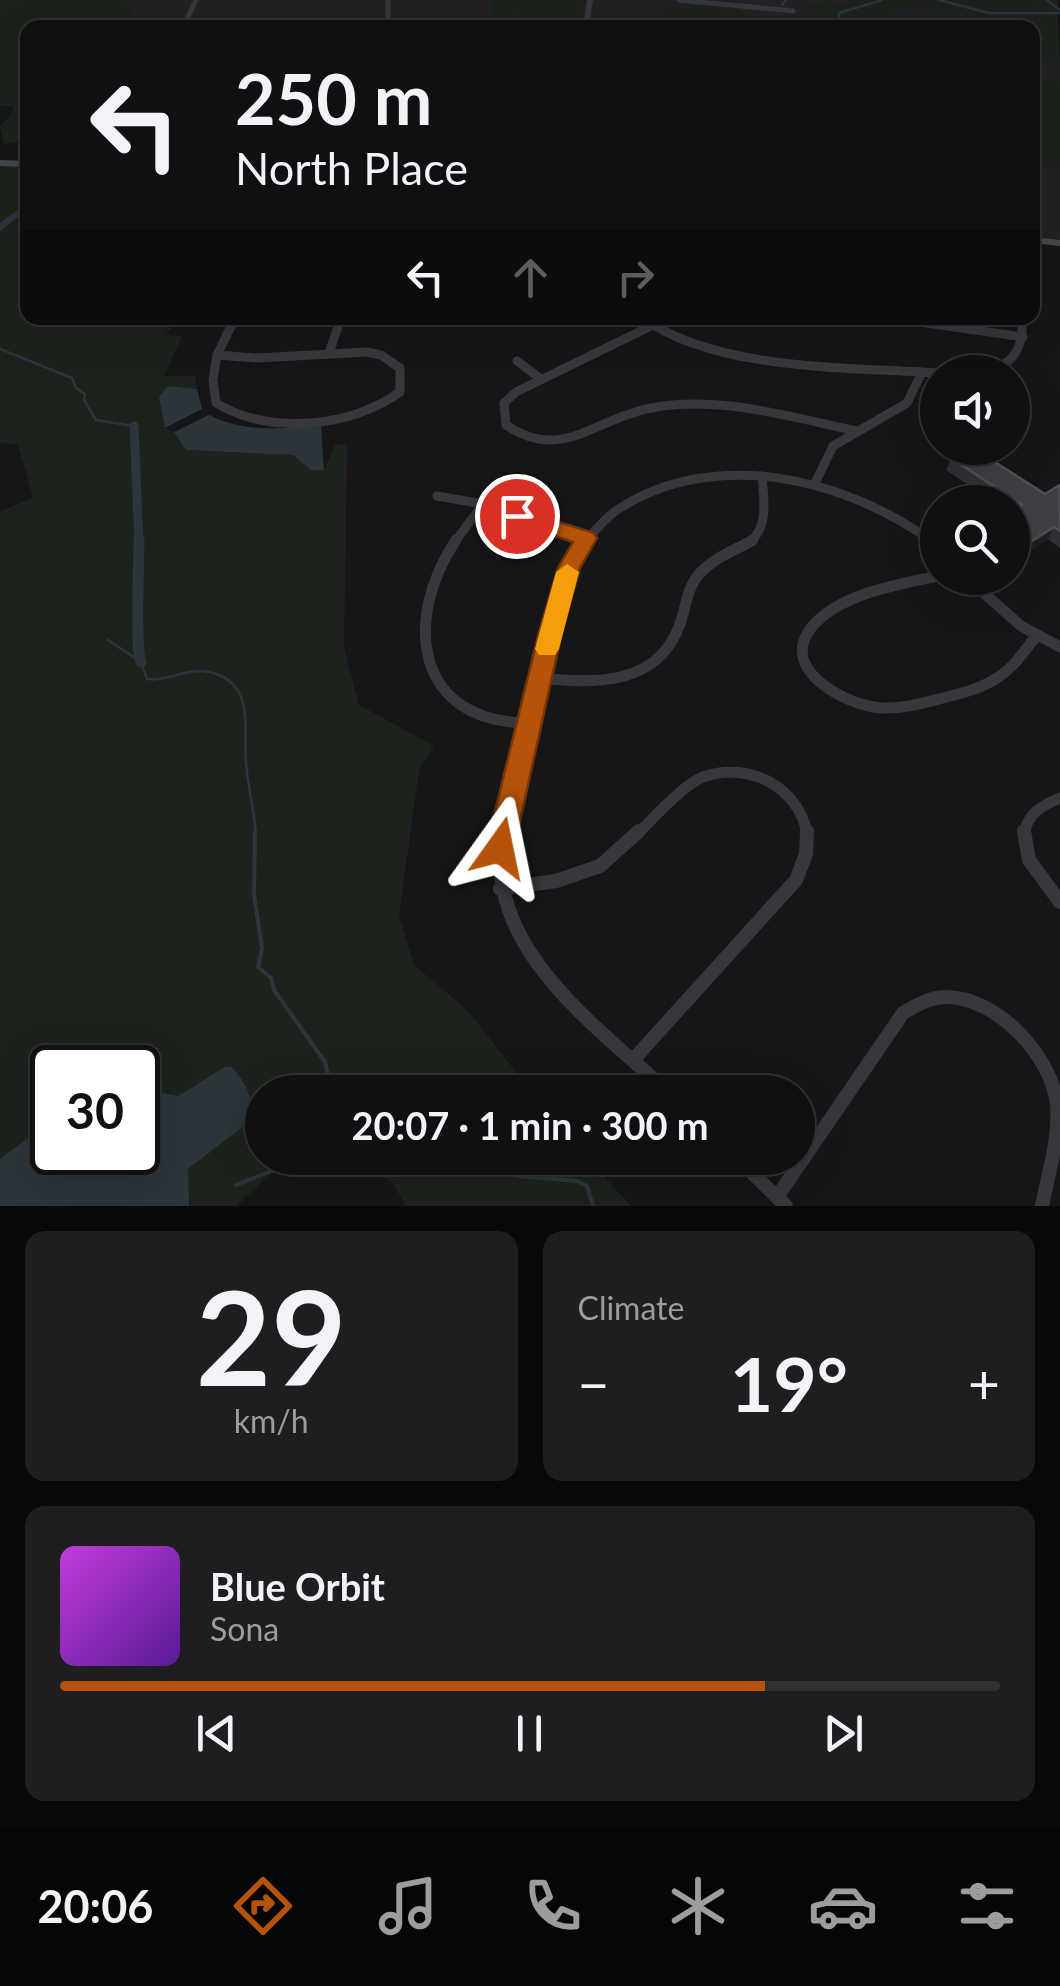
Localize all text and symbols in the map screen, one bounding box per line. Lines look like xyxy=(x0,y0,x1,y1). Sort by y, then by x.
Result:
text: 250 m xyxy=(235,56,432,140)
icon: left xyxy=(70,60,200,190)
text: North Place xyxy=(235,141,468,195)
icon: left xyxy=(398,250,453,305)
icon: ahead xyxy=(503,250,558,305)
icon: right xyxy=(608,250,663,305)
map controls xyxy=(920,355,1030,595)
button: sound xyxy=(920,355,1030,465)
pin xyxy=(475,474,560,559)
button: search xyxy=(920,485,1030,595)
icon: arrive xyxy=(490,489,545,544)
position arrow xyxy=(448,796,552,900)
speed limit sign: 30 xyxy=(30,1045,160,1175)
text: 20:07 · 1 min · 300 m xyxy=(351,1102,709,1148)
text: 29 xyxy=(196,1258,347,1414)
text: Climate xyxy=(578,1288,684,1327)
text: 19° xyxy=(730,1338,848,1428)
text: − xyxy=(578,1350,609,1416)
text: + xyxy=(968,1350,1000,1416)
text: km/h xyxy=(234,1401,309,1440)
text: Blue Orbit xyxy=(210,1563,385,1609)
text: Sona xyxy=(210,1609,279,1648)
icon: previous xyxy=(189,1706,244,1761)
icon: pause xyxy=(502,1706,557,1761)
icon: next xyxy=(816,1706,871,1761)
icon: directions xyxy=(228,1871,298,1941)
icon: music xyxy=(373,1871,443,1941)
icon: phone xyxy=(518,1871,588,1941)
icon: climate xyxy=(663,1871,733,1941)
icon: car xyxy=(808,1871,878,1941)
icon: filters xyxy=(952,1871,1022,1941)
text: 20:06 xyxy=(37,1879,153,1933)

